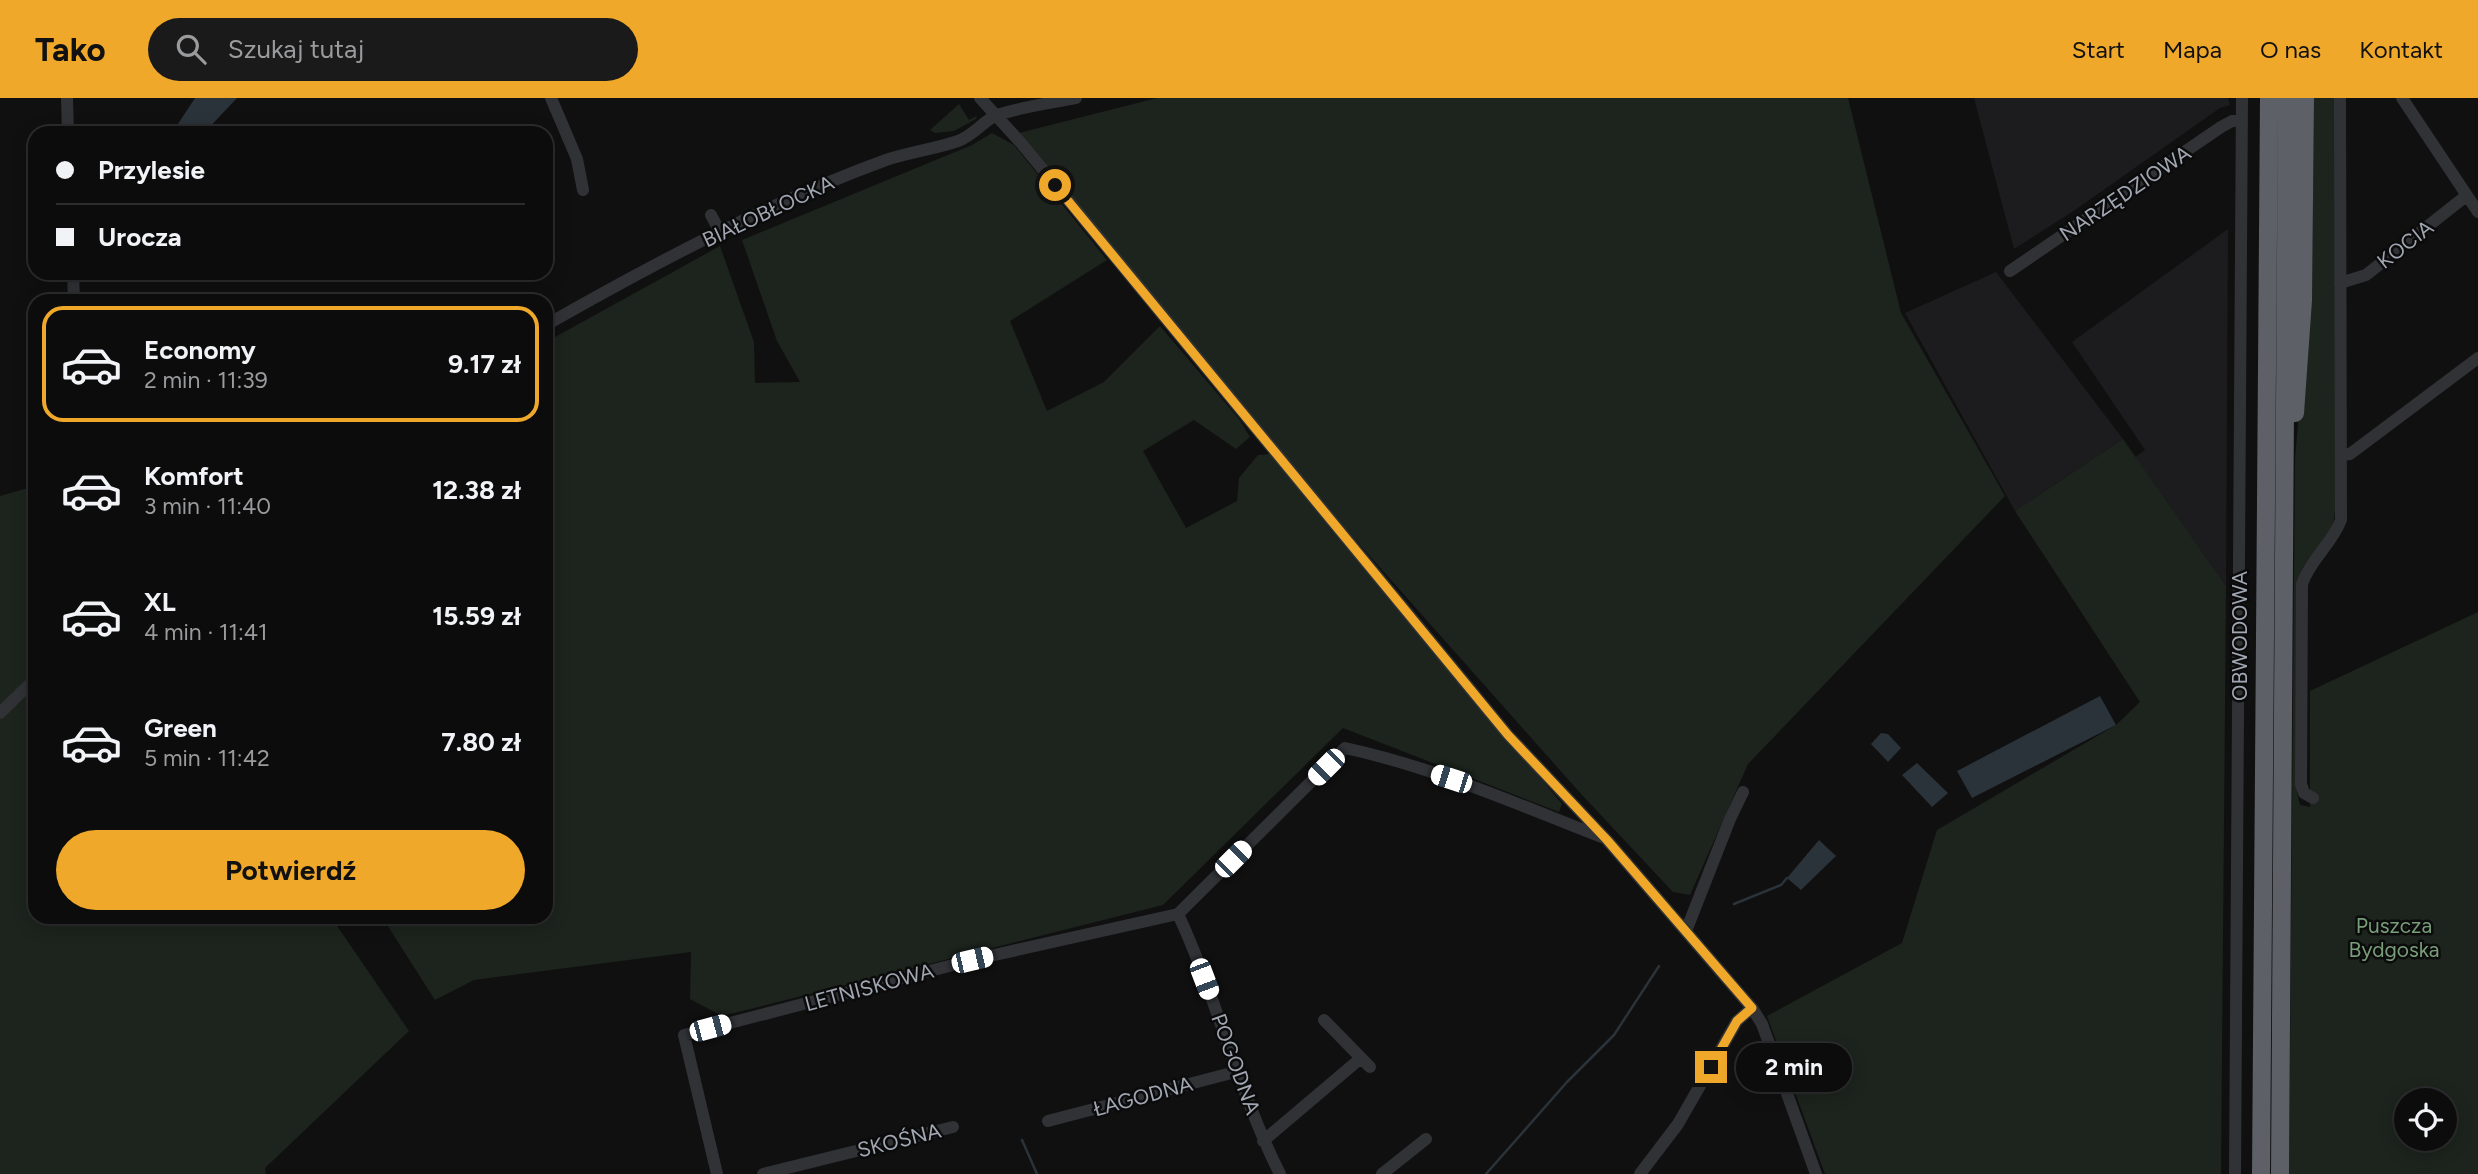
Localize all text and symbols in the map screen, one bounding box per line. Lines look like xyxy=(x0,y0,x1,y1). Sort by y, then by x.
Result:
search box xyxy=(148,18,638,81)
text: Tako xyxy=(35,30,106,69)
icon: search xyxy=(172,30,210,68)
text: Szukaj tutaj xyxy=(228,33,364,65)
text: Start xyxy=(2072,35,2125,64)
text: Mapa xyxy=(2163,35,2222,64)
text: O nas xyxy=(2260,35,2321,64)
text: Kontakt xyxy=(2359,35,2443,64)
street label: NARZĘDZIOWA xyxy=(2055,140,2195,246)
text: Przylesie xyxy=(98,154,205,186)
route start xyxy=(1039,169,1071,201)
street label: BIAŁOBŁOCKA xyxy=(698,170,838,252)
street label: KOCIA xyxy=(2372,214,2438,274)
text: Urocza xyxy=(98,221,182,253)
icon: car xyxy=(60,333,123,396)
text: Economy xyxy=(144,334,256,366)
text: 9.17 zł xyxy=(448,348,521,380)
text: 2 min · 11:39 xyxy=(144,366,268,394)
icon: car xyxy=(60,459,123,522)
text: Komfort xyxy=(144,460,244,492)
text: 12.38 zł xyxy=(432,474,521,506)
text: 3 min · 11:40 xyxy=(144,492,271,520)
street label: OBWODOWA xyxy=(2227,571,2252,701)
icon: car xyxy=(60,585,123,648)
text: XL xyxy=(144,586,176,618)
text: 15.59 zł xyxy=(432,600,521,632)
text: 4 min · 11:41 xyxy=(144,618,268,646)
icon: car xyxy=(60,711,123,774)
text: Green xyxy=(144,712,217,744)
text: 7.80 zł xyxy=(441,726,521,758)
text: 5 min · 11:42 xyxy=(144,744,270,772)
car xyxy=(1304,745,1349,789)
car xyxy=(1428,763,1475,795)
button: Potwierdź xyxy=(56,830,525,910)
car xyxy=(1211,837,1256,881)
park label: Puszcza Bydgoska xyxy=(2349,913,2439,962)
car xyxy=(950,945,995,975)
car xyxy=(1187,956,1222,1002)
street label: LETNISKOWA xyxy=(802,958,936,1016)
street label: POGODNA xyxy=(1206,1010,1266,1118)
car xyxy=(687,1012,734,1044)
callout: 2 min xyxy=(1736,1042,1851,1091)
route end xyxy=(1695,1051,1727,1083)
text: 2 min xyxy=(1765,1053,1823,1081)
street label: ŁAGODNA xyxy=(1091,1071,1195,1121)
map controls xyxy=(2394,1088,2457,1151)
button: locate xyxy=(2394,1088,2457,1151)
street label: SKOŚNA xyxy=(855,1118,943,1162)

